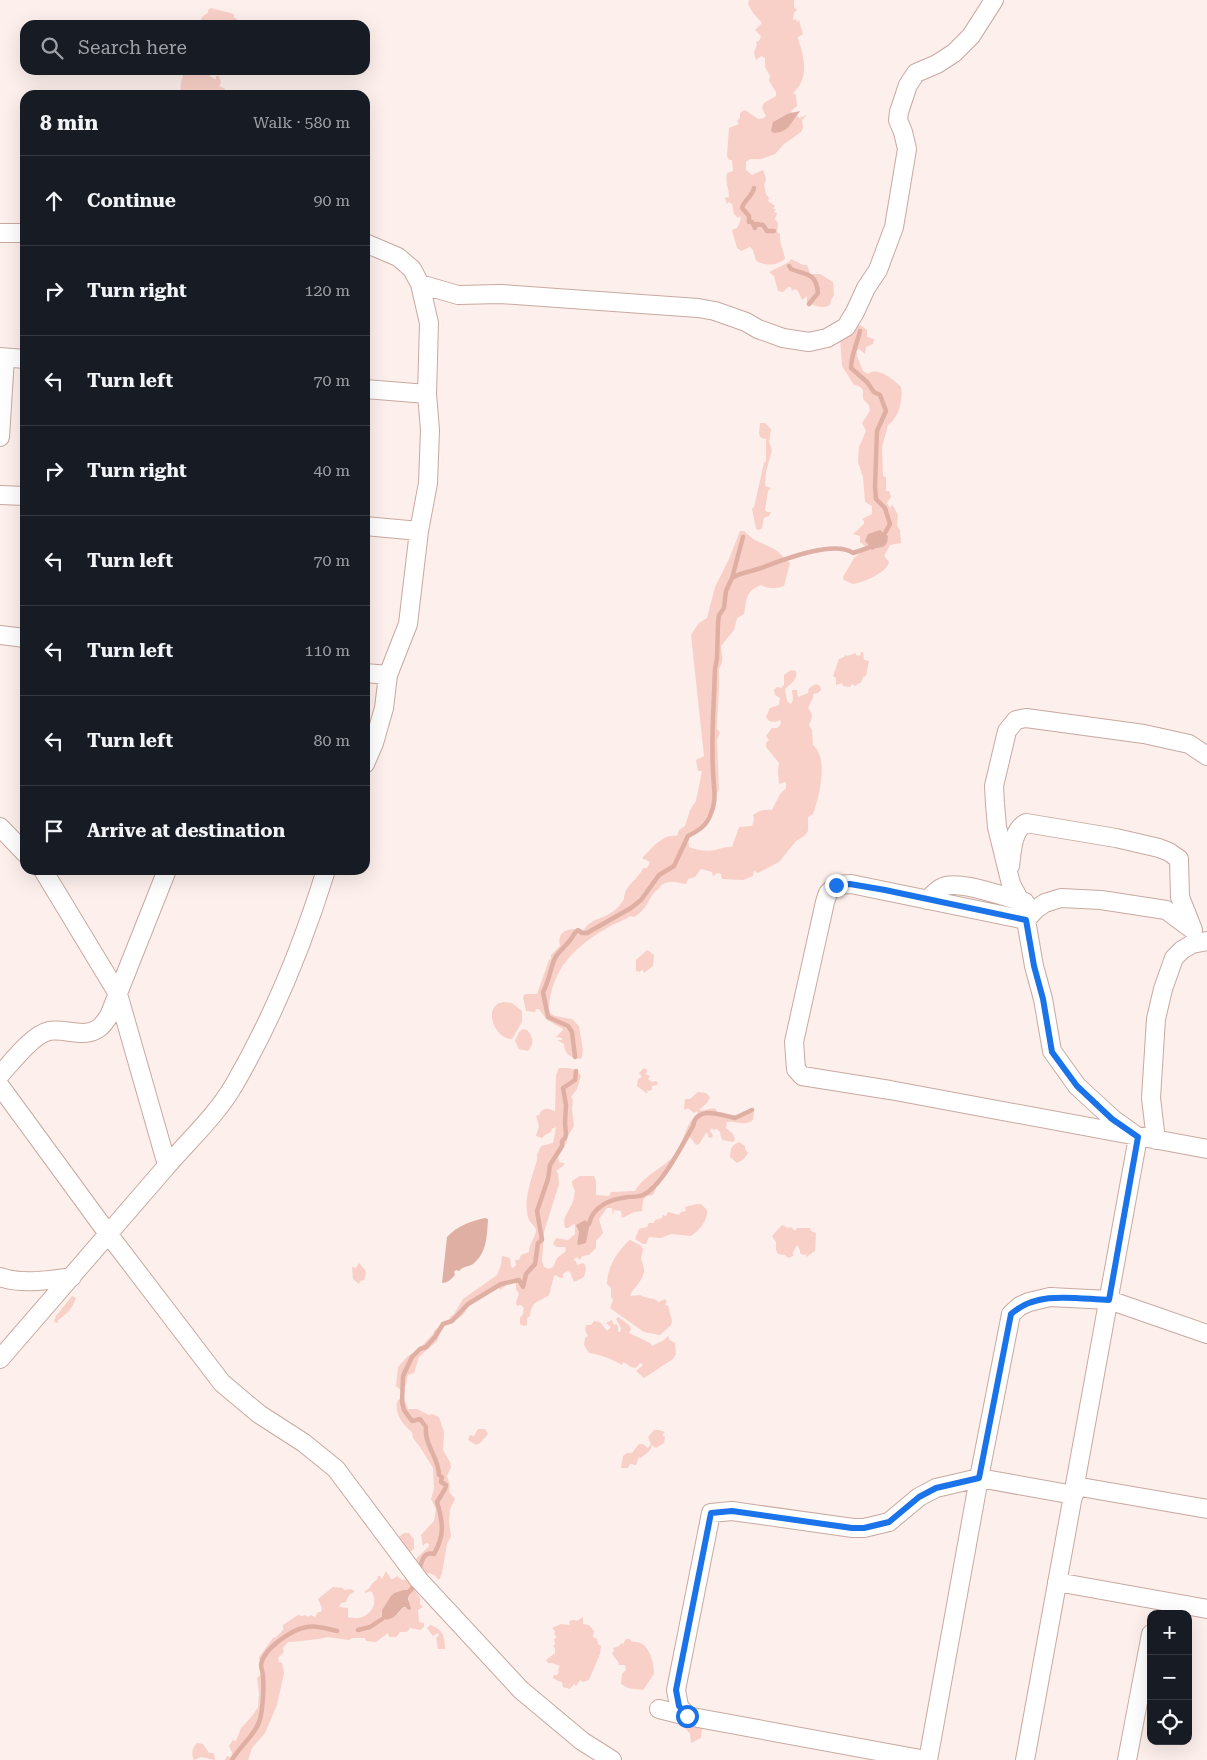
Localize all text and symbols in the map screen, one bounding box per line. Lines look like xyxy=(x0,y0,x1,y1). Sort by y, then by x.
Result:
search box xyxy=(20,20,370,75)
icon: search xyxy=(38,34,66,62)
text: Search here xyxy=(78,36,187,59)
text: 8 min xyxy=(40,111,98,135)
text: Walk · 580 m xyxy=(253,113,350,132)
icon: ahead xyxy=(40,187,68,215)
text: Continue xyxy=(87,189,176,212)
text: 90 m xyxy=(313,191,350,210)
icon: right xyxy=(40,277,68,305)
text: Turn right xyxy=(87,279,187,302)
text: 120 m xyxy=(304,281,350,300)
icon: left xyxy=(40,367,68,395)
text: Turn left xyxy=(87,369,173,392)
text: 70 m xyxy=(313,371,350,390)
icon: right xyxy=(40,457,68,485)
text: Turn right xyxy=(87,459,187,482)
text: 40 m xyxy=(313,461,350,480)
icon: left xyxy=(40,547,68,575)
text: Turn left xyxy=(87,549,173,572)
text: 70 m xyxy=(313,551,350,570)
icon: left xyxy=(40,637,68,665)
text: Turn left xyxy=(87,639,173,662)
text: 110 m xyxy=(304,641,350,660)
icon: left xyxy=(40,727,68,755)
text: Turn left xyxy=(87,729,173,752)
text: 80 m xyxy=(313,731,350,750)
icon: arrive xyxy=(40,817,68,845)
text: Arrive at destination xyxy=(87,819,285,842)
route end xyxy=(825,874,848,897)
map controls xyxy=(1147,1610,1192,1745)
button: + xyxy=(1147,1610,1192,1655)
button: − xyxy=(1147,1655,1192,1700)
button: locate xyxy=(1147,1700,1192,1745)
route start xyxy=(676,1705,699,1728)

